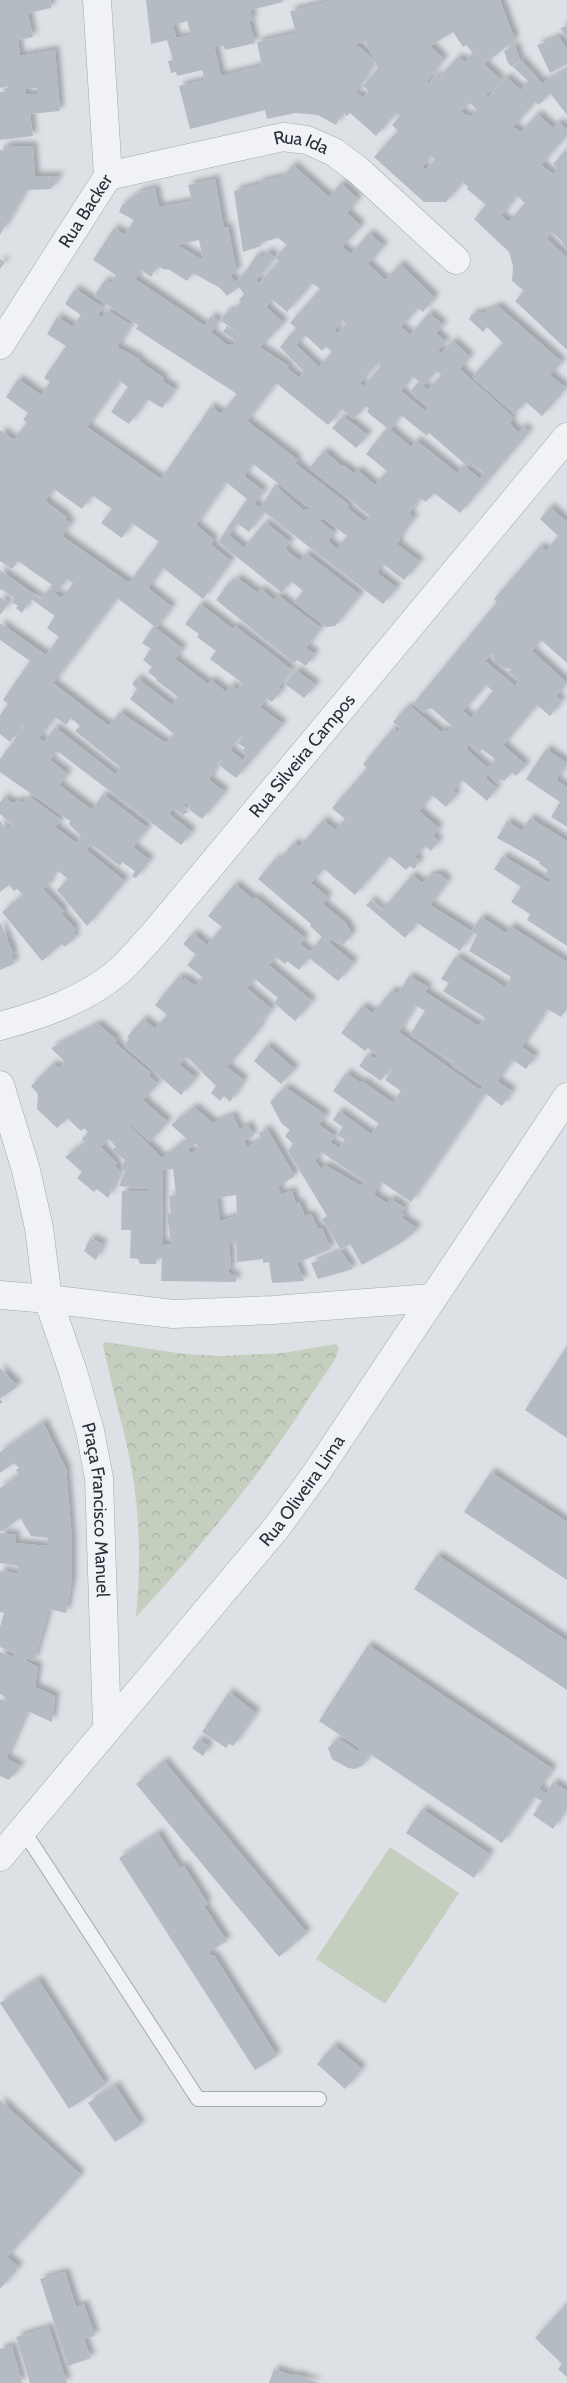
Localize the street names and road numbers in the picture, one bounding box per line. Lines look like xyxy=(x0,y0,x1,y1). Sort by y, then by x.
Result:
street label: Rua Ida xyxy=(272,126,332,159)
street label: Rua Backer xyxy=(54,170,117,252)
street label: Rua Silveira Campos xyxy=(244,689,360,822)
street label: Praça Francisco Manuel xyxy=(77,1420,114,1598)
street label: Rua Oliveira Lima xyxy=(255,1431,350,1551)

